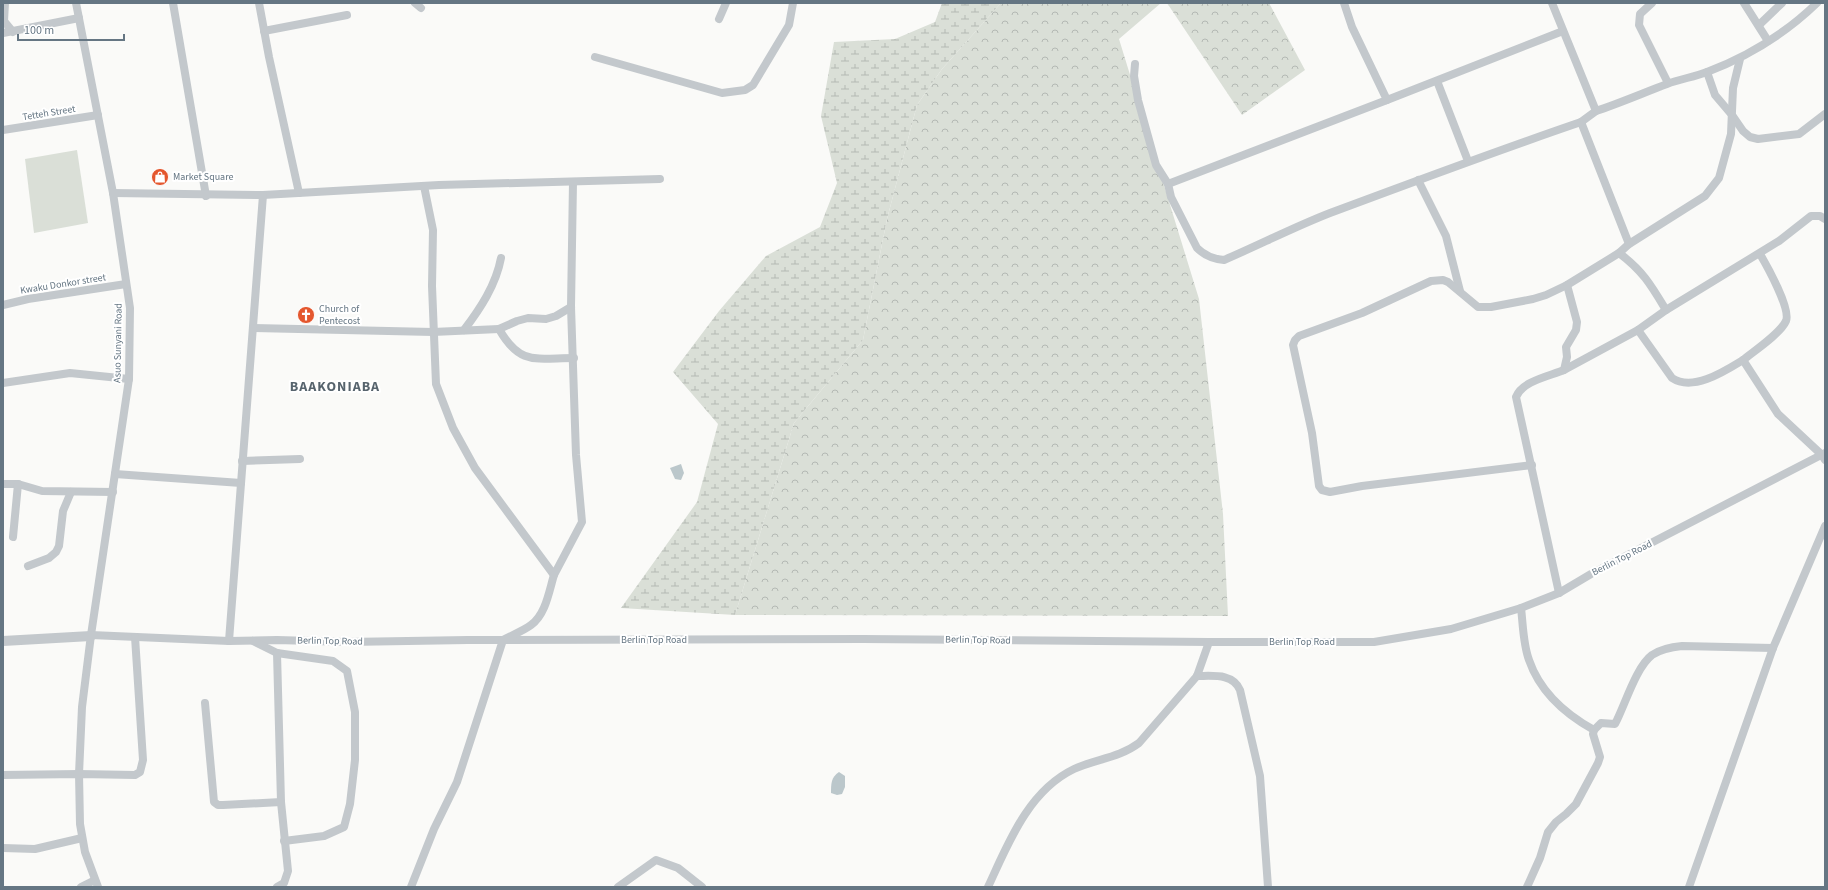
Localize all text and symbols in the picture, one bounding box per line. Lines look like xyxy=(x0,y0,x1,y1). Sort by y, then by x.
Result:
scale bar xyxy=(18,16,124,42)
text: 100 m xyxy=(24,22,54,39)
street label: Tetteh Street xyxy=(22,102,77,124)
shop icon: Market Square xyxy=(150,167,170,187)
place label: Market Square xyxy=(173,170,234,184)
street label: Kwaku Donkor street xyxy=(19,270,107,298)
place label: Church of Pentecost xyxy=(319,302,361,328)
street label: Asuo Sunyani Road xyxy=(110,303,126,383)
church icon: Church of Pentecost xyxy=(296,305,316,325)
district label: BAAKONIABA xyxy=(290,377,380,397)
street label: Berlin Top Road xyxy=(1589,537,1655,579)
street label: Berlin Top Road xyxy=(945,632,1011,648)
street label: Berlin Top Road xyxy=(297,633,363,649)
street label: Berlin Top Road xyxy=(621,633,687,647)
street label: Berlin Top Road xyxy=(1269,635,1335,649)

